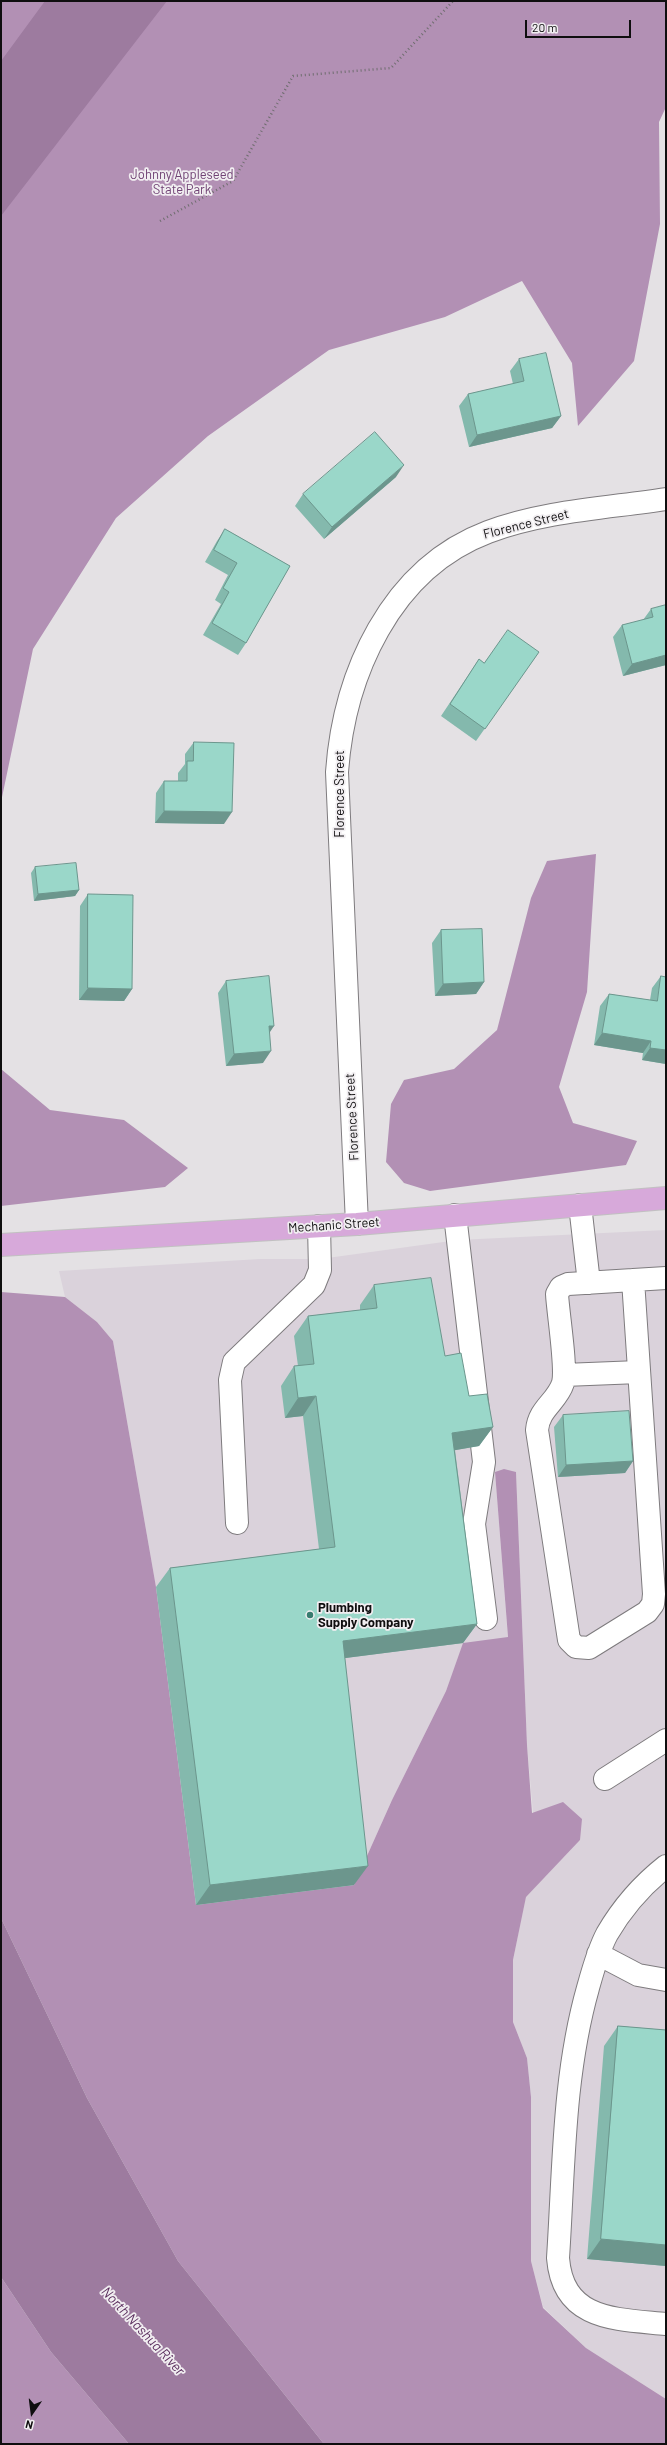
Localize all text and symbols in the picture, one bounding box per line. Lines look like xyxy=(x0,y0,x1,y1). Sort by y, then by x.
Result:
scale bar xyxy=(527,12,633,38)
text: 20 m xyxy=(532,20,558,34)
park label: Johnny Appleseed State Park xyxy=(130,167,234,198)
street label: Florence Street xyxy=(482,506,570,542)
street label: Florence Street xyxy=(332,750,348,838)
street label: Florence Street xyxy=(342,1073,362,1161)
street label: Mechanic Street xyxy=(288,1214,380,1236)
place label: Plumbing Supply Company xyxy=(318,1600,414,1631)
marker: Plumbing Supply Company xyxy=(305,1610,315,1620)
water label: North Nashua River xyxy=(98,2283,188,2379)
north arrow xyxy=(12,2393,52,2433)
text: N xyxy=(24,2418,34,2432)

